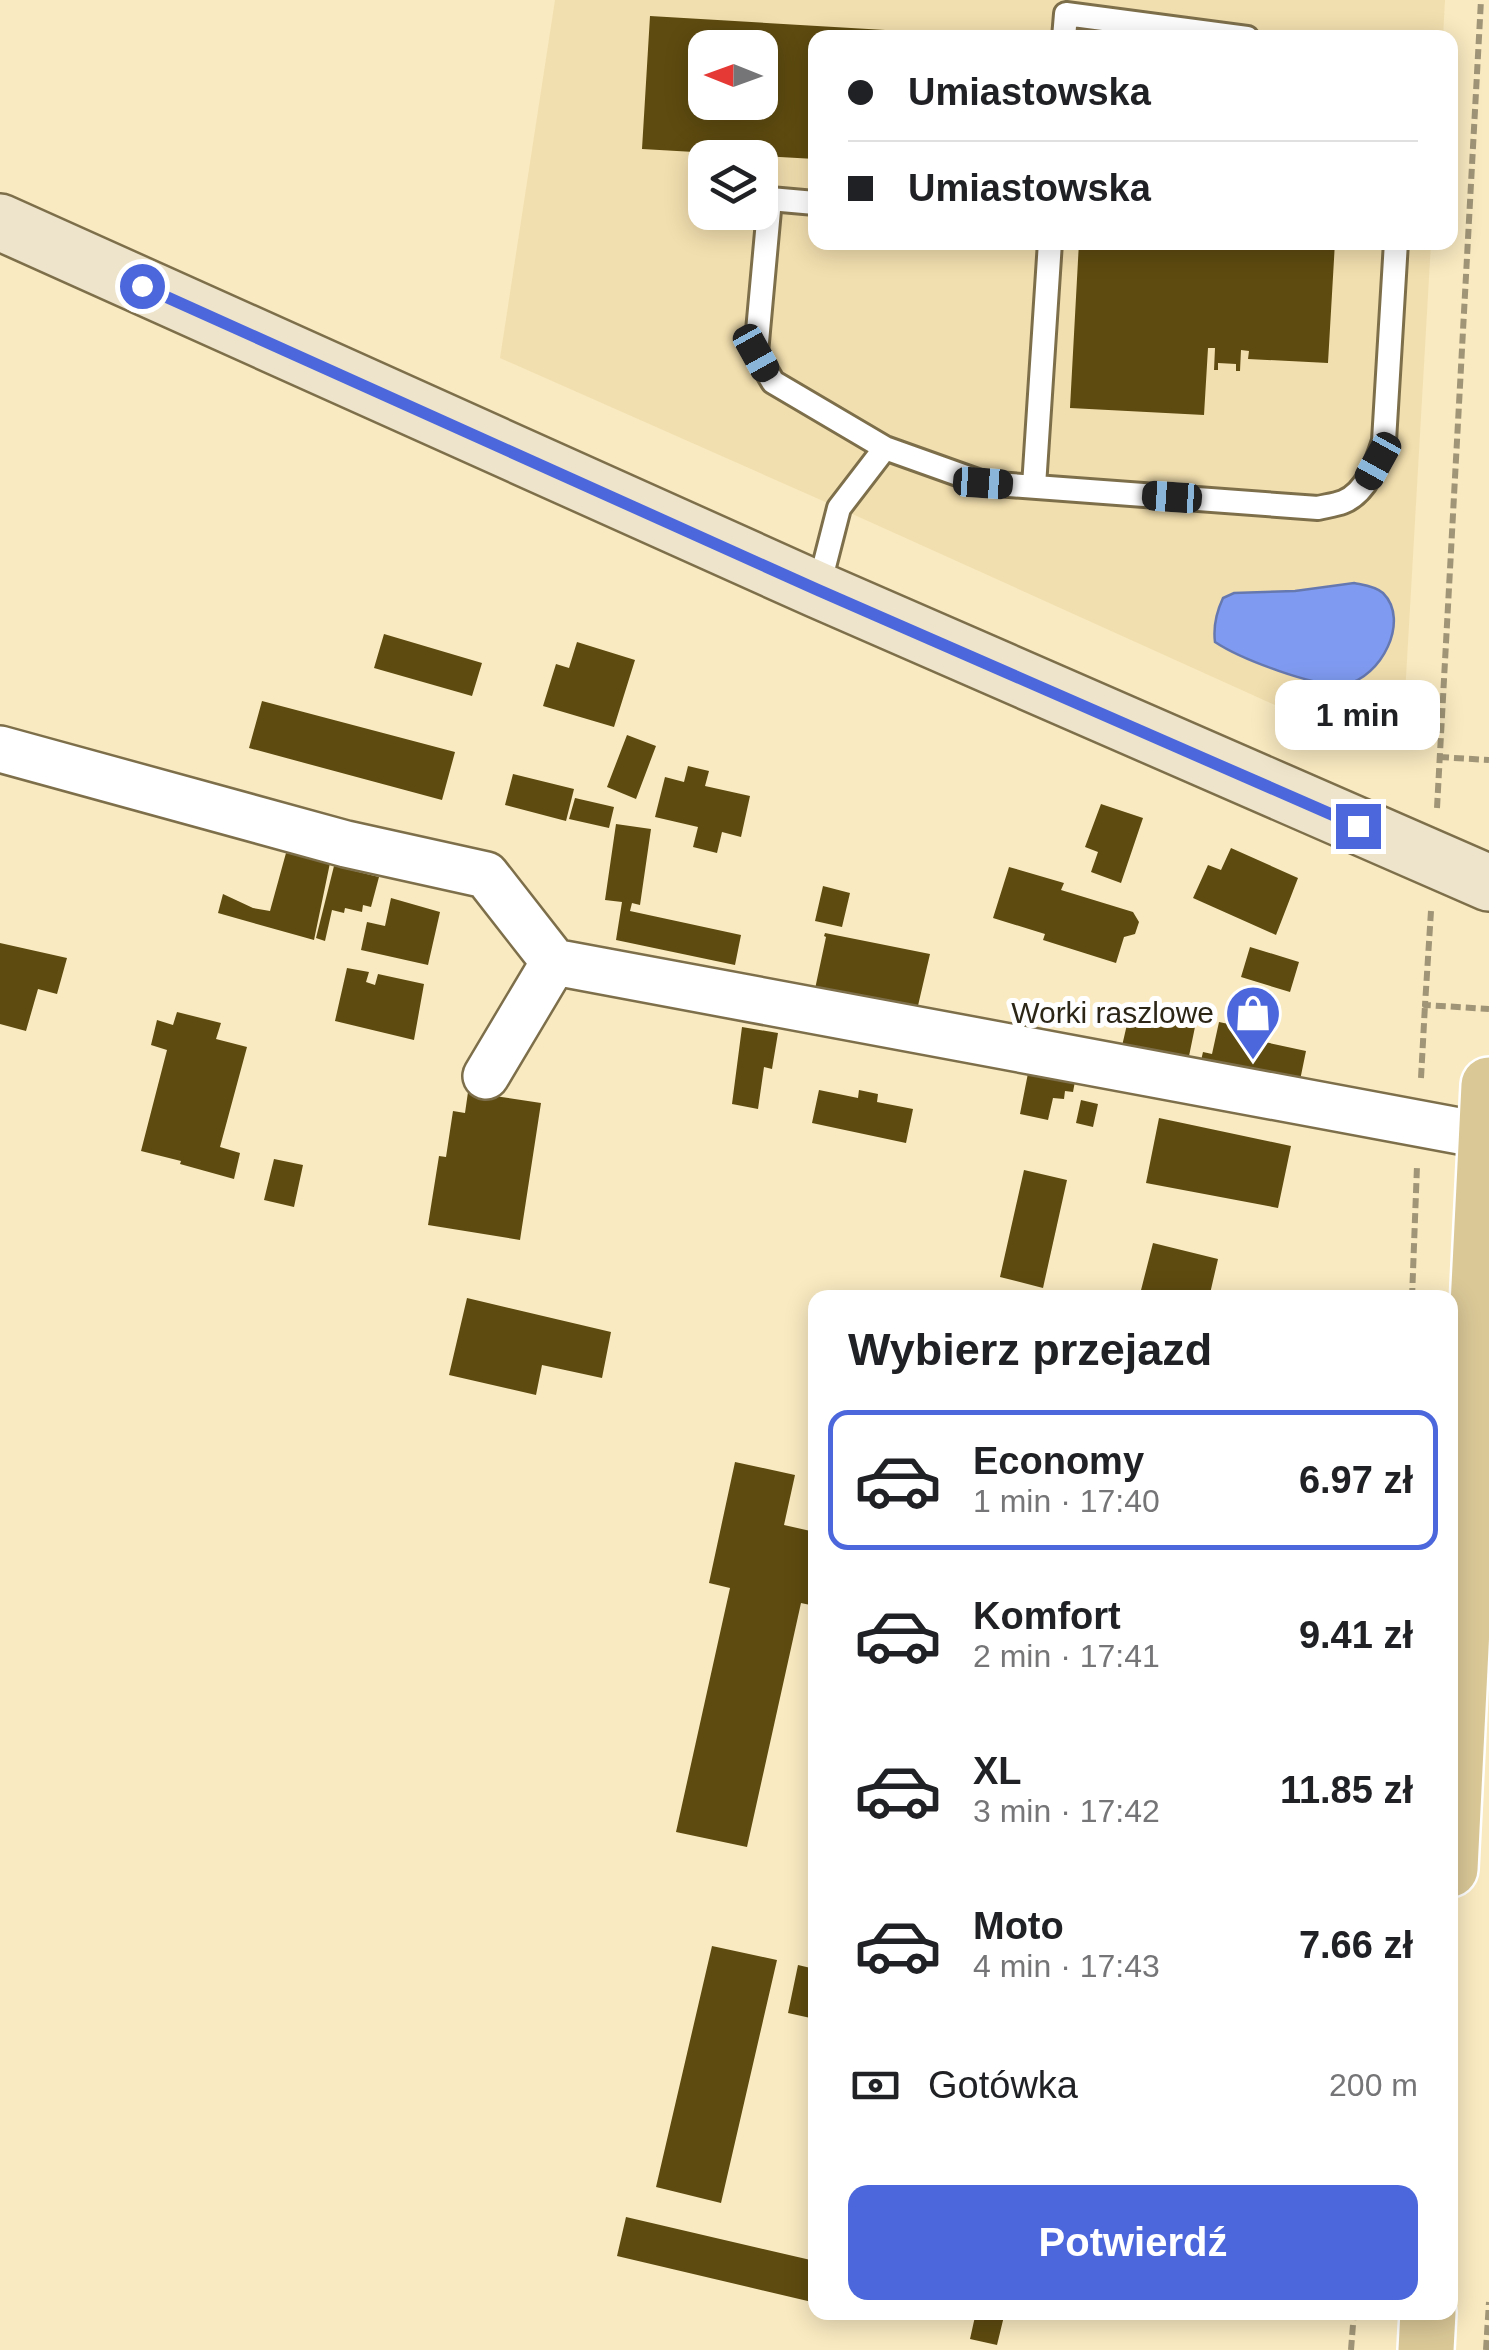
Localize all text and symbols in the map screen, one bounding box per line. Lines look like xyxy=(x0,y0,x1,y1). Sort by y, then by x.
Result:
north arrow xyxy=(688,30,778,120)
map controls xyxy=(688,30,778,230)
text: Umiastowska xyxy=(908,71,1151,113)
button: layers xyxy=(688,140,778,230)
text: Umiastowska xyxy=(908,167,1151,209)
route start xyxy=(120,264,165,309)
car xyxy=(728,319,784,387)
car xyxy=(1350,427,1406,495)
car xyxy=(952,466,1014,500)
car xyxy=(1141,480,1203,514)
callout: 1 min xyxy=(1276,681,1440,751)
text: 1 min xyxy=(1316,697,1399,733)
route end xyxy=(1336,804,1381,849)
shop icon: Worki raszlowe xyxy=(1223,983,1283,1062)
place label: Worki raszlowe xyxy=(1011,996,1214,1029)
text: Wybierz przejazd xyxy=(848,1324,1212,1375)
icon: car xyxy=(853,1435,943,1525)
text: Economy xyxy=(973,1440,1144,1482)
text: 6.97 zł xyxy=(1299,1459,1413,1501)
text: 1 min · 17:40 xyxy=(973,1483,1160,1519)
icon: car xyxy=(853,1590,943,1680)
text: Komfort xyxy=(973,1595,1121,1637)
text: 9.41 zł xyxy=(1299,1614,1413,1656)
text: 2 min · 17:41 xyxy=(973,1638,1160,1674)
icon: car xyxy=(853,1745,943,1835)
text: XL xyxy=(973,1750,1022,1792)
text: 11.85 zł xyxy=(1280,1769,1413,1811)
text: 3 min · 17:42 xyxy=(973,1793,1160,1829)
icon: car xyxy=(853,1900,943,1990)
text: Moto xyxy=(973,1905,1064,1947)
text: 7.66 zł xyxy=(1299,1924,1413,1966)
text: 4 min · 17:43 xyxy=(973,1948,1160,1984)
icon: cash xyxy=(848,2058,903,2113)
text: Gotówka xyxy=(928,2064,1078,2106)
text: 200 m xyxy=(1329,2067,1418,2103)
button: Potwierdź xyxy=(848,2185,1418,2300)

